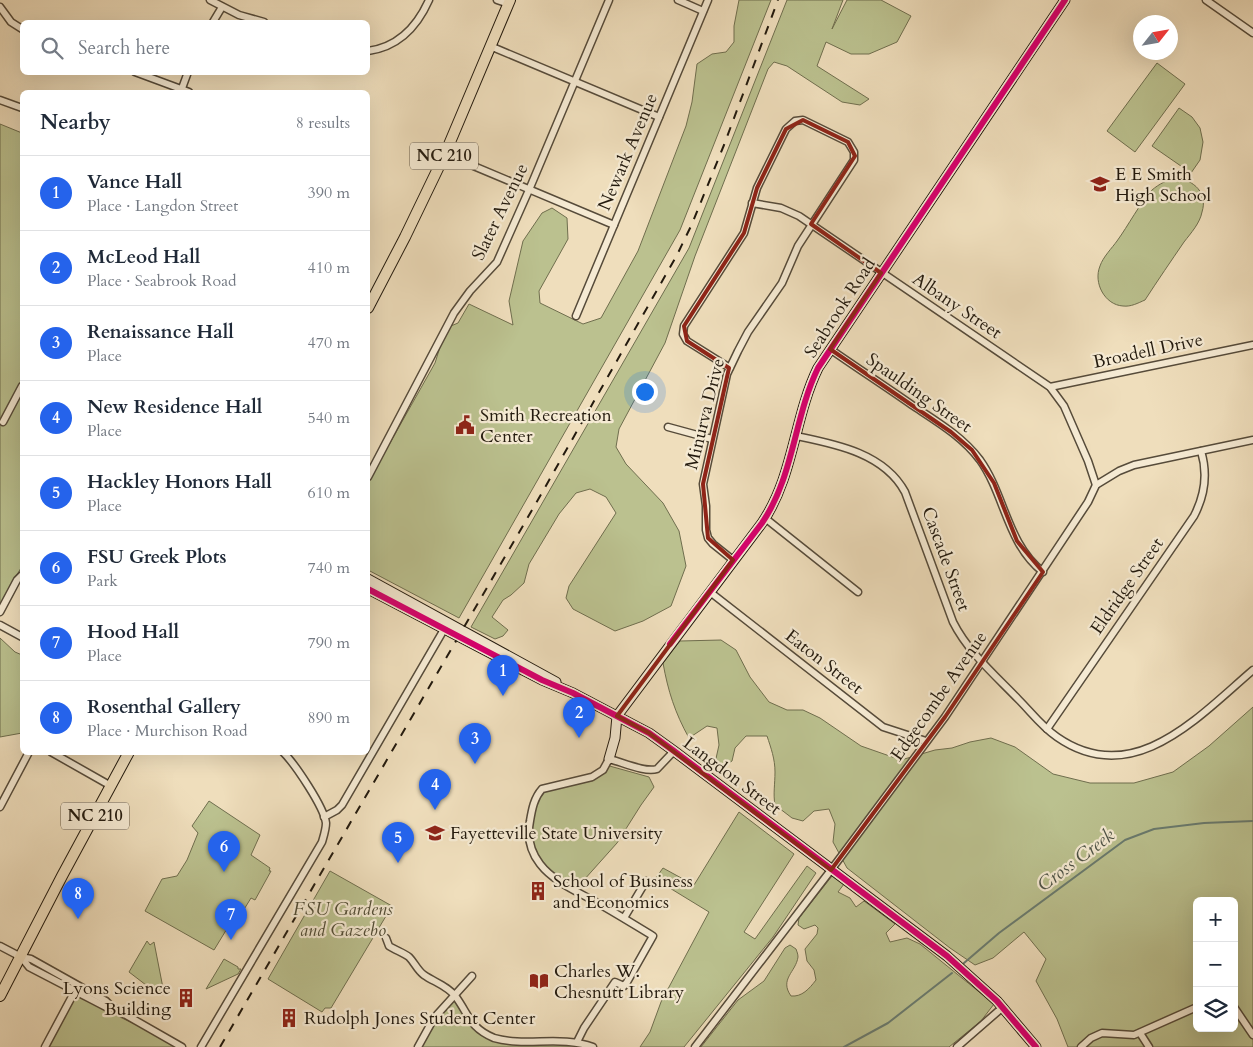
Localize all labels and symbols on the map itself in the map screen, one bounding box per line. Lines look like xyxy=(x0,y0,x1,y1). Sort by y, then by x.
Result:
north arrow xyxy=(1133,15,1178,60)
street label: Newark Avenue xyxy=(592,90,664,214)
road number: NC 210 xyxy=(410,142,478,170)
street label: Slater Avenue xyxy=(466,159,534,265)
place label: E E Smith High School xyxy=(1115,162,1211,208)
school or university icon: E E Smith High School xyxy=(1089,173,1111,195)
street label: Seabrook Road xyxy=(798,253,882,363)
street label: Albany Street xyxy=(907,267,1007,345)
street label: Broadell Drive xyxy=(1091,327,1205,375)
street label: Spaulding Street xyxy=(861,347,977,439)
street label: Minurva Drive xyxy=(679,356,731,472)
your location xyxy=(632,379,658,405)
place label: Smith Recreation Center xyxy=(480,403,613,449)
public building icon: Smith Recreation Center xyxy=(454,414,476,436)
street label: Cascade Street xyxy=(916,503,977,615)
street label: Eldridge Street xyxy=(1084,532,1170,639)
street label: Eaton Street xyxy=(780,624,868,701)
street label: Edgecombe Avenue xyxy=(885,626,993,766)
pin: 1 xyxy=(487,655,519,696)
pin: 2 xyxy=(563,697,595,738)
pin: 3 xyxy=(459,723,491,764)
street label: Langdon Street xyxy=(678,731,786,821)
pin: 4 xyxy=(419,769,451,810)
road number: NC 210 xyxy=(61,802,129,829)
place label: Fayetteville State University xyxy=(450,821,663,846)
pin: 5 xyxy=(382,822,414,863)
school or university icon: Fayetteville State University xyxy=(424,822,446,844)
water label: Cross Creek xyxy=(1032,822,1121,898)
pin: 6 xyxy=(208,831,240,872)
place label: School of Business and Economics xyxy=(553,869,693,915)
pin: 8 xyxy=(62,878,94,919)
building icon: School of Business and Economics xyxy=(527,880,549,902)
park label: FSU Gardens and Gazebo xyxy=(293,897,393,943)
pin: 7 xyxy=(215,899,247,940)
place label: Charles W. Chesnutt Library xyxy=(554,959,685,1005)
library icon: Charles W. Chesnutt Library xyxy=(528,970,550,992)
place label: Lyons Science Building xyxy=(63,976,172,1022)
building icon: Lyons Science Building xyxy=(175,987,197,1009)
place label: Rudolph Jones Student Center xyxy=(304,1006,536,1031)
building icon: Rudolph Jones Student Center xyxy=(278,1007,300,1029)

